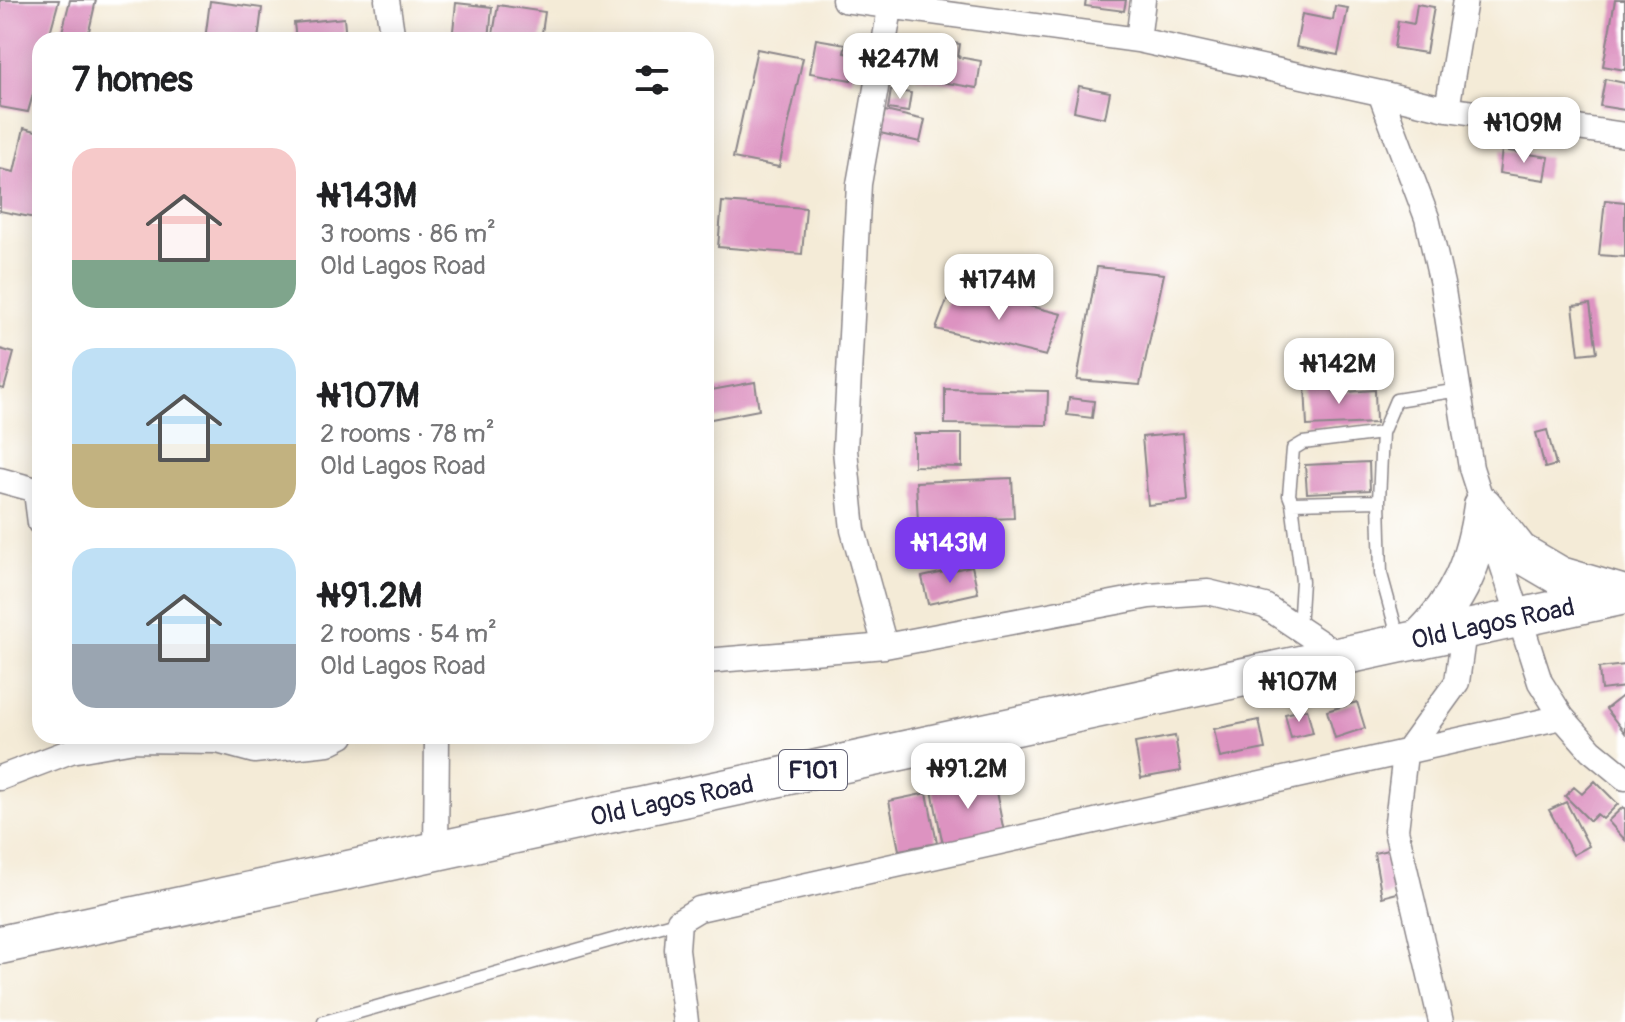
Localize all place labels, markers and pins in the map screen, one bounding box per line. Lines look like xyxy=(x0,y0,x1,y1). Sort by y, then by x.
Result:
pin: ₦247M xyxy=(844,33,956,101)
pin: ₦109M xyxy=(1468,97,1580,165)
pin: ₦174M xyxy=(943,254,1055,322)
pin: ₦142M xyxy=(1283,338,1395,406)
pin: ₦143M xyxy=(894,517,1006,585)
pin: ₦107M xyxy=(1243,656,1355,724)
pin: ₦91.2M xyxy=(903,743,1033,811)

